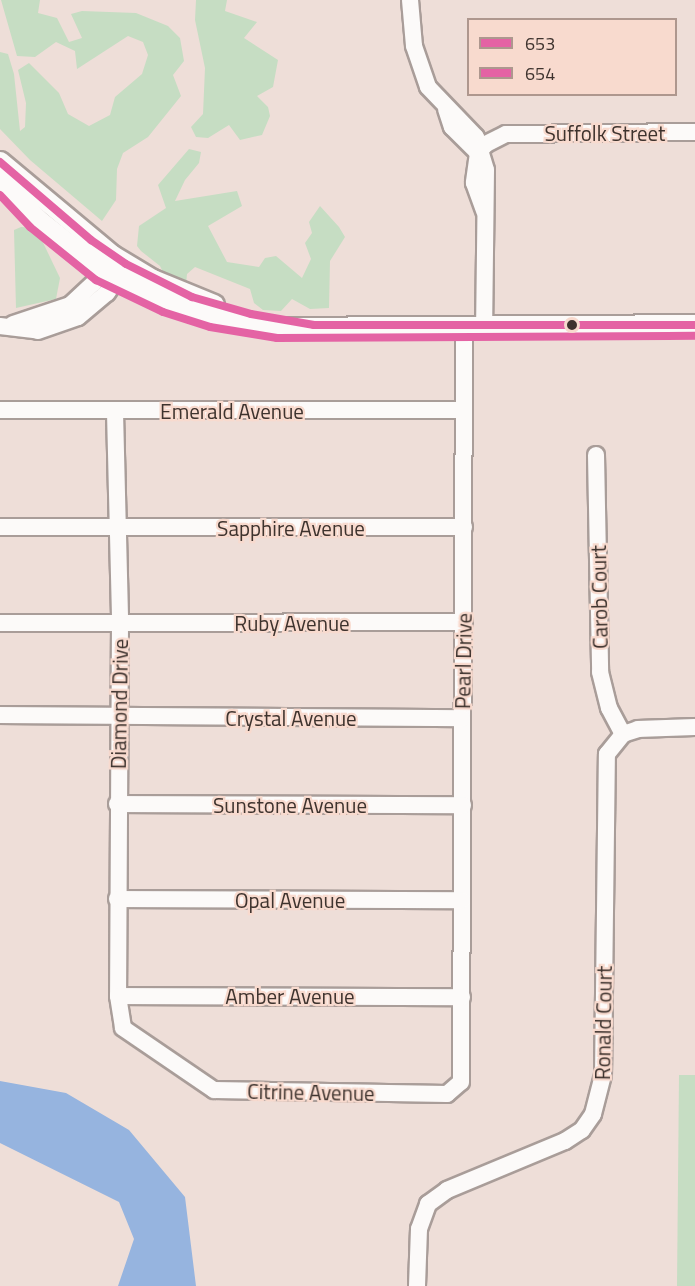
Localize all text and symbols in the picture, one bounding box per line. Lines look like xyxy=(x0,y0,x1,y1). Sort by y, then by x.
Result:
legend xyxy=(467,18,677,96)
text: 653 xyxy=(525,30,555,57)
text: 654 xyxy=(525,60,555,87)
street label: Suffolk Street xyxy=(544,120,666,146)
unlabelled marker xyxy=(566,319,578,331)
street label: Emerald Avenue xyxy=(160,398,304,424)
street label: Sapphire Avenue xyxy=(217,515,365,541)
street label: Carob Court xyxy=(585,545,613,649)
street label: Ruby Avenue xyxy=(234,610,350,636)
street label: Pearl Drive xyxy=(450,613,476,709)
street label: Diamond Drive xyxy=(105,639,133,769)
street label: Crystal Avenue xyxy=(225,705,357,731)
street label: Sunstone Avenue xyxy=(213,792,367,818)
street label: Opal Avenue xyxy=(235,887,345,913)
street label: Ronald Court xyxy=(589,966,617,1080)
street label: Amber Avenue xyxy=(225,983,355,1009)
street label: Citrine Avenue xyxy=(247,1078,375,1106)

